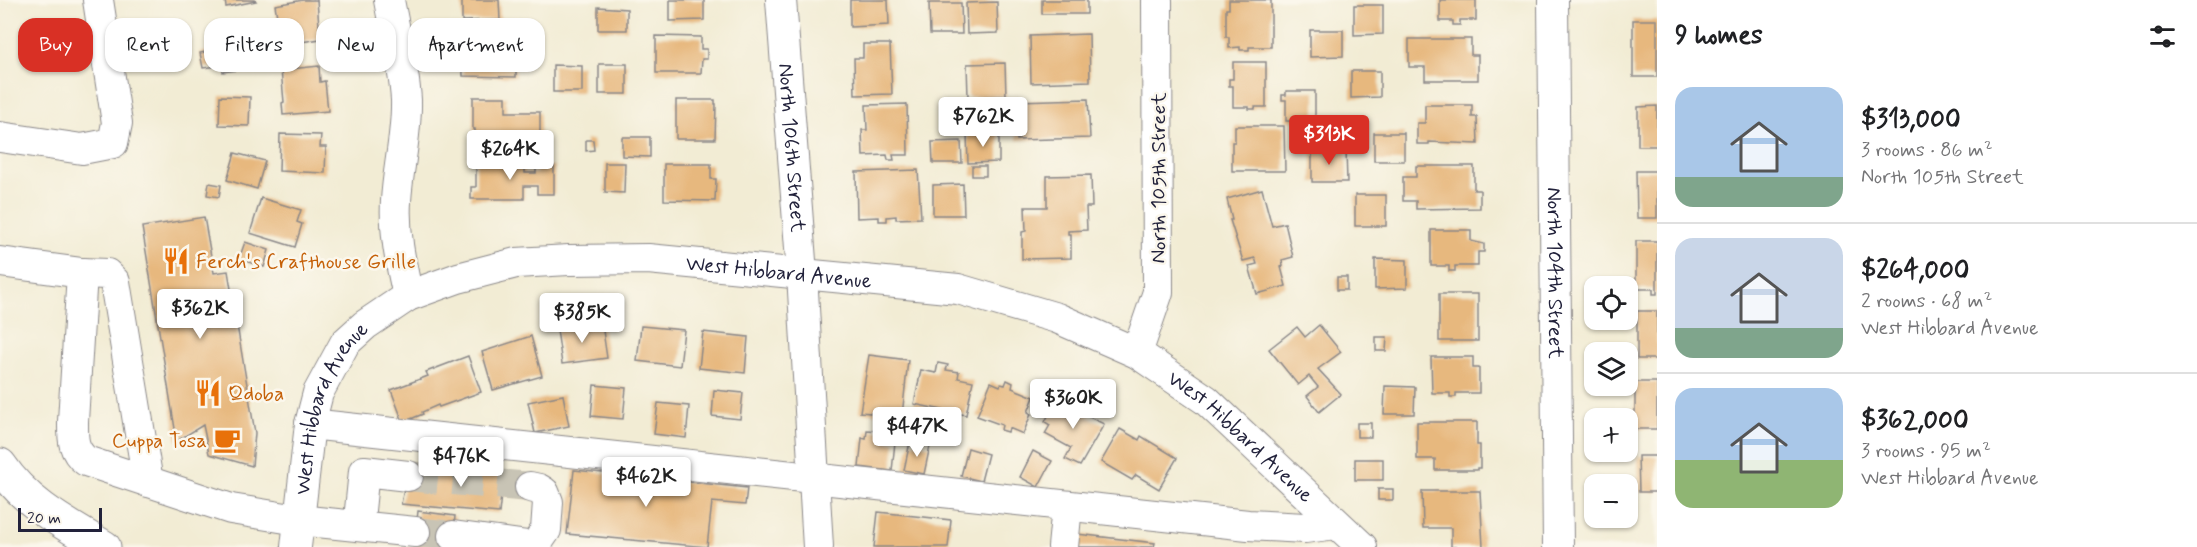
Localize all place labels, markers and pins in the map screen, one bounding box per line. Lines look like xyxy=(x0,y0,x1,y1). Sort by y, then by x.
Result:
pin: $762K xyxy=(941,97,1025,148)
pin: $313K xyxy=(1287,115,1371,166)
pin: $264K xyxy=(468,130,552,181)
restaurant icon: Ferch's Crafthouse Grille xyxy=(161,246,191,276)
place label: Ferch's Crafthouse Grille xyxy=(196,248,416,276)
pin: $362K xyxy=(158,289,242,340)
pin: $385K xyxy=(540,293,624,344)
restaurant icon: Qdoba xyxy=(193,378,223,408)
pin: $360K xyxy=(1031,379,1115,430)
place label: Qdoba xyxy=(228,380,284,408)
pin: $447K xyxy=(875,407,959,458)
cafe icon: Cuppa Tosa xyxy=(212,425,242,455)
place label: Cuppa Tosa xyxy=(112,427,207,455)
pin: $476K xyxy=(419,437,503,488)
pin: $462K xyxy=(604,457,688,508)

